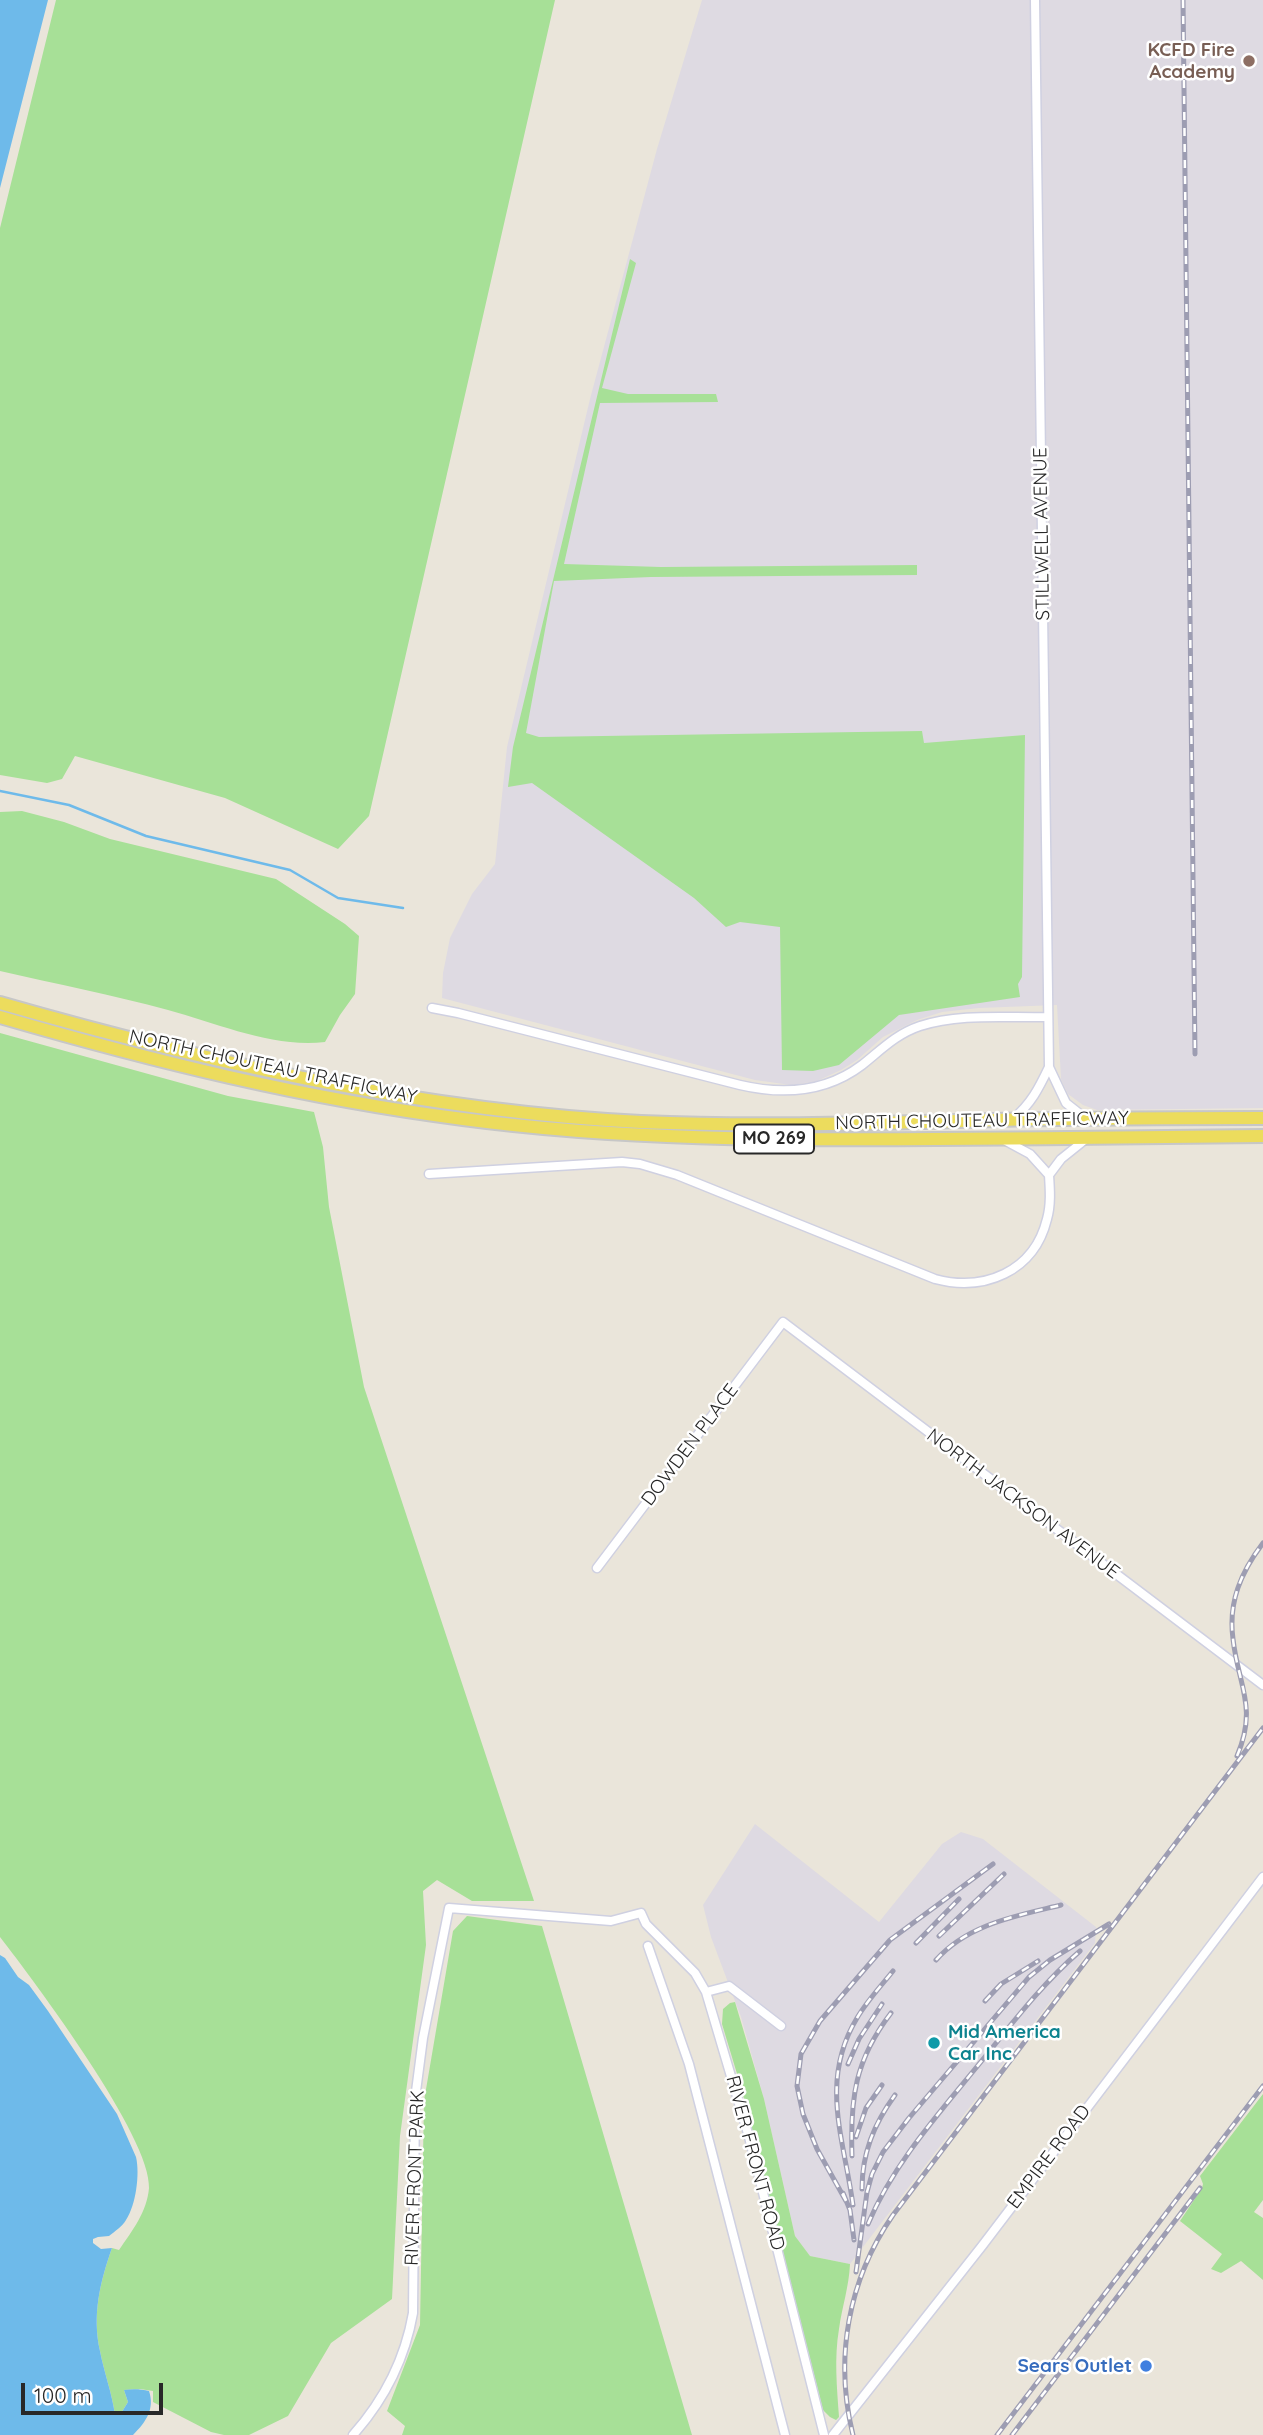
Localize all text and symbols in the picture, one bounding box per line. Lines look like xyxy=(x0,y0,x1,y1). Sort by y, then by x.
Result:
place label: KCFD Fire Academy xyxy=(1147,39,1235,83)
marker: KCFD Fire Academy xyxy=(1241,53,1257,69)
street label: STILLWELL AVENUE xyxy=(1029,447,1055,621)
street label: NORTH CHOUTEAU TRAFFICWAY xyxy=(127,1025,419,1109)
street label: NORTH CHOUTEAU TRAFFICWAY xyxy=(835,1107,1129,1135)
road number: MO 269 xyxy=(734,1124,814,1154)
street label: DOWDEN PLACE xyxy=(637,1380,743,1510)
street label: NORTH JACKSON AVENUE xyxy=(922,1424,1124,1584)
place label: Mid America Car Inc xyxy=(948,2021,1061,2065)
marker: Mid America Car Inc xyxy=(926,2035,942,2051)
street label: RIVER FRONT ROAD xyxy=(721,2073,789,2253)
street label: RIVER FRONT PARK xyxy=(401,2090,429,2266)
street label: EMPIRE ROAD xyxy=(1003,2101,1095,2213)
place label: Sears Outlet xyxy=(1017,2355,1132,2377)
marker: Sears Outlet xyxy=(1138,2358,1154,2374)
scale bar xyxy=(24,2368,166,2412)
text: 100 m xyxy=(34,2382,92,2408)

